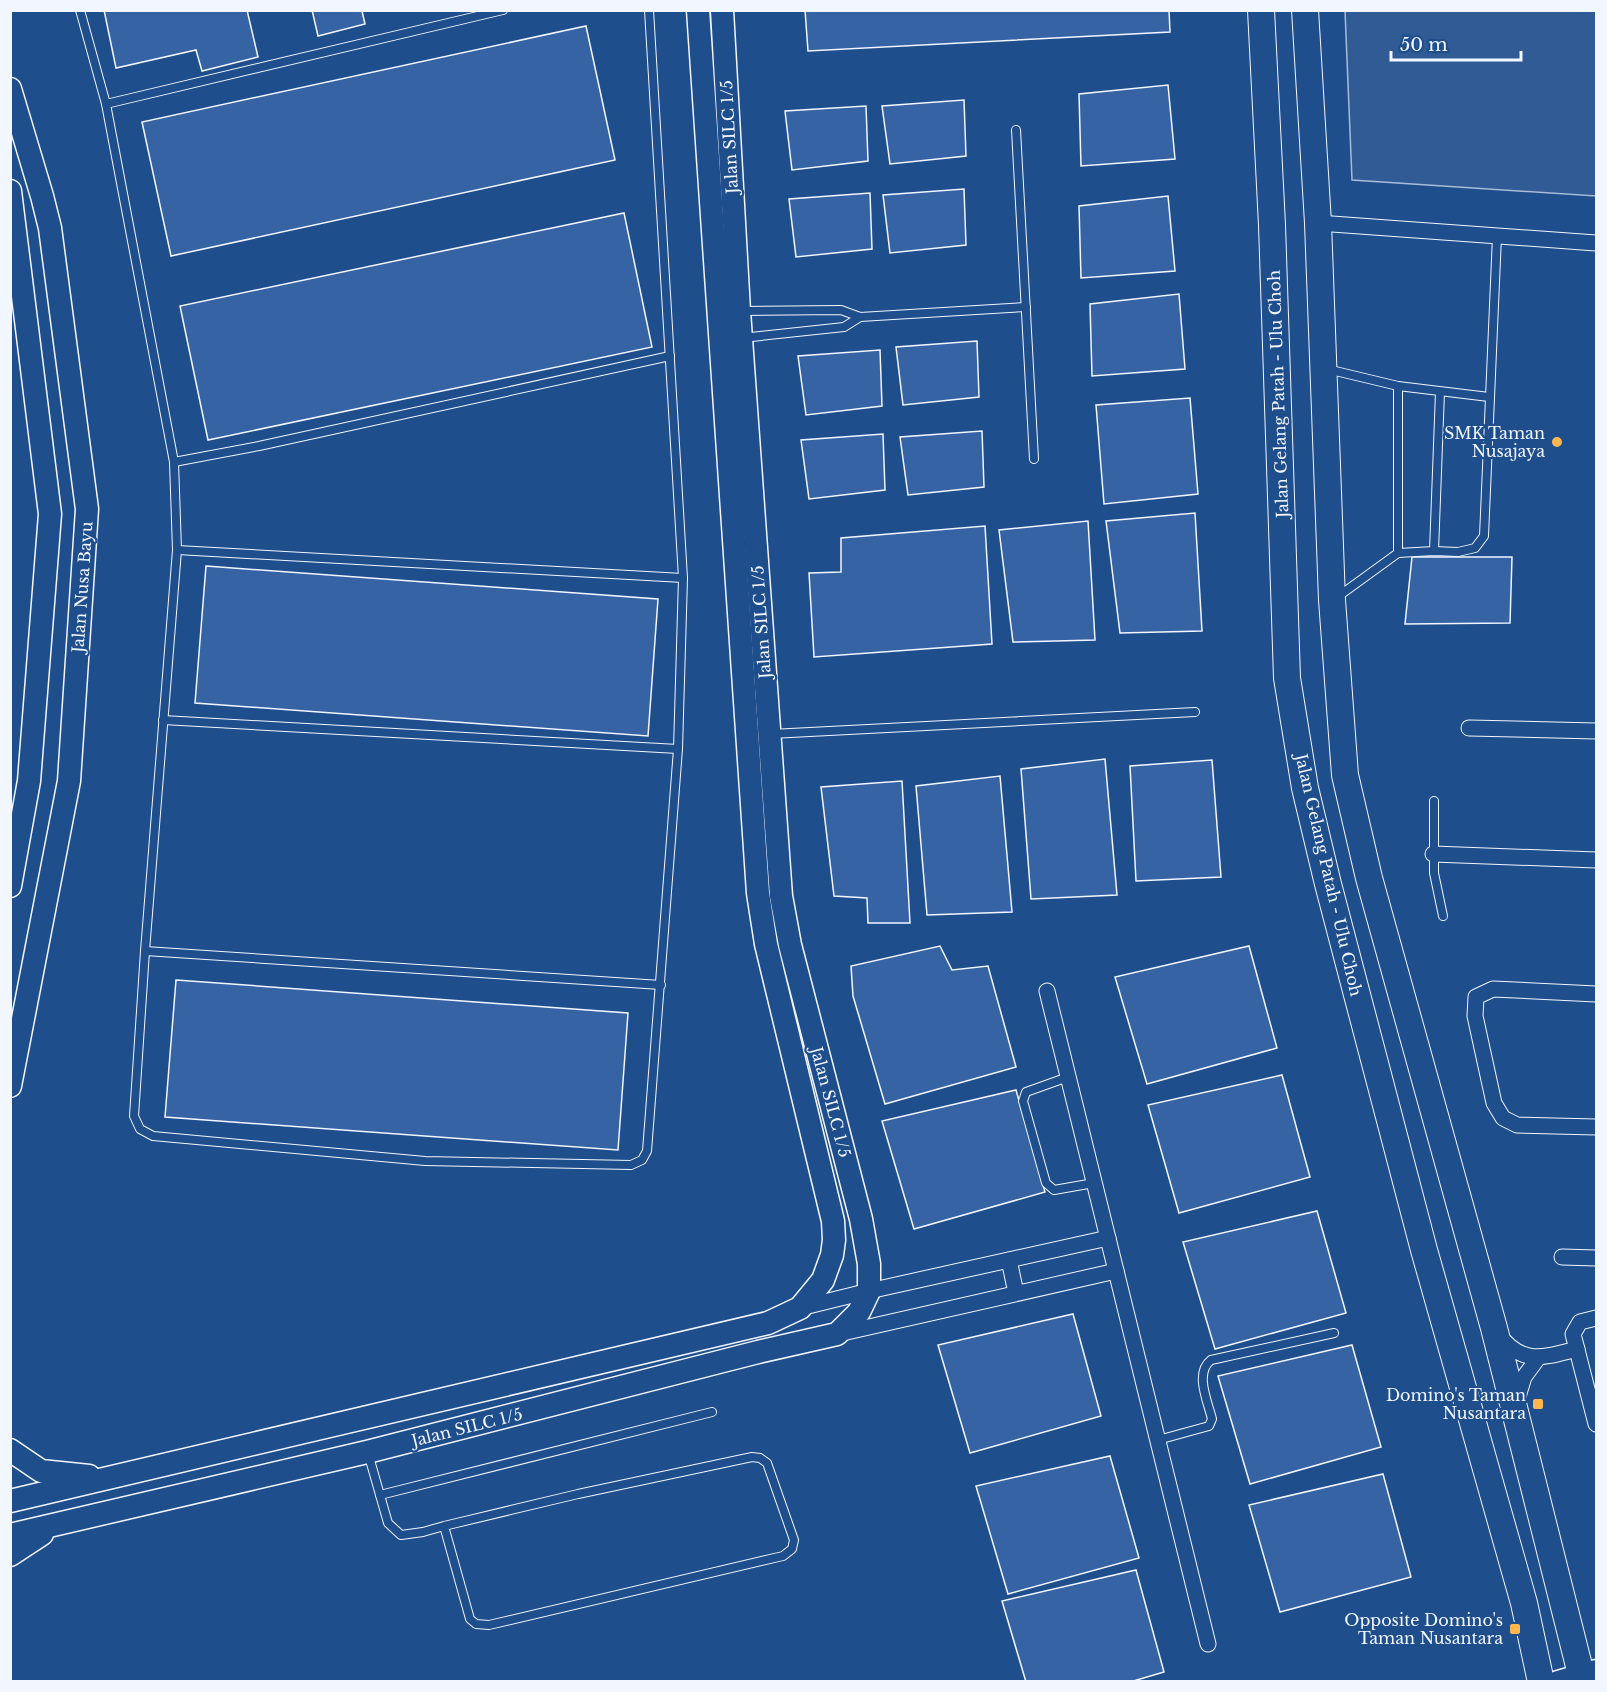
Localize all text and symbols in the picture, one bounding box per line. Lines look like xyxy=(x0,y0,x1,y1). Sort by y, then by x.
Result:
scale bar xyxy=(1391,24,1522,62)
text: 50 m xyxy=(1400,34,1448,56)
street label: Jalan SILC 1/5 xyxy=(716,80,742,196)
street label: Jalan Gelang Patah - Ulu Choh xyxy=(1264,270,1292,520)
place label: SMK Taman Nusajaya xyxy=(1444,423,1545,461)
marker: SMK Taman Nusajaya xyxy=(1550,435,1564,449)
street label: Jalan Nusa Bayu xyxy=(67,521,97,655)
street label: Jalan SILC 1/5 xyxy=(747,565,775,681)
street label: Jalan Gelang Patah - Ulu Choh xyxy=(1291,750,1367,998)
street label: Jalan SILC 1/5 xyxy=(806,1043,855,1159)
place label: Domino's Taman Nusantara xyxy=(1386,1385,1526,1423)
marker: Domino's Taman Nusantara xyxy=(1531,1397,1545,1411)
street label: Jalan SILC 1/5 xyxy=(407,1404,525,1451)
place label: Opposite Domino's Taman Nusantara xyxy=(1344,1610,1503,1648)
marker: Opposite Domino's Taman Nusantara xyxy=(1508,1622,1522,1636)

